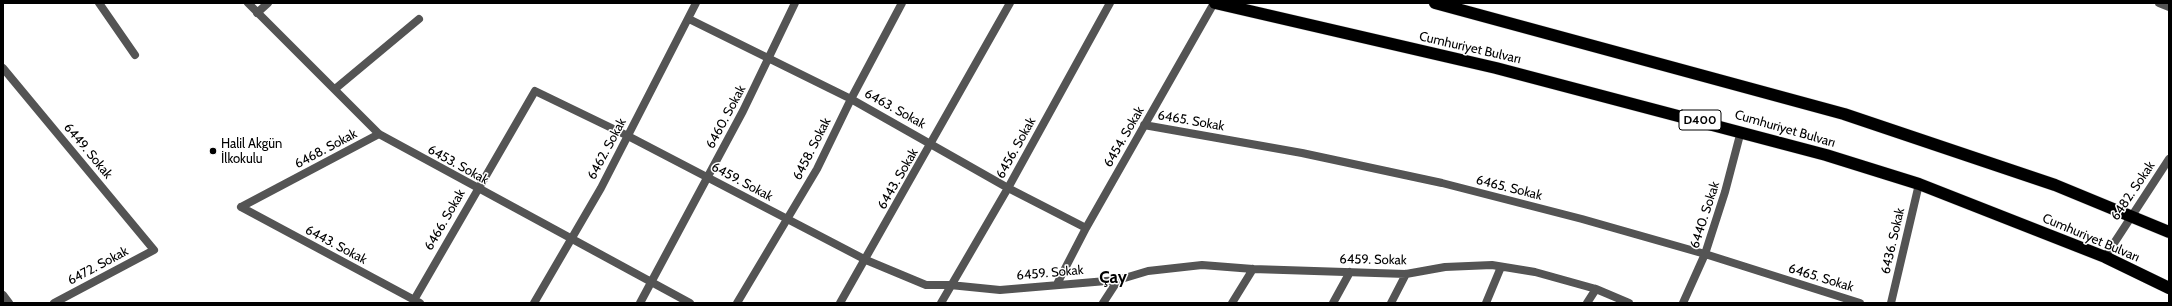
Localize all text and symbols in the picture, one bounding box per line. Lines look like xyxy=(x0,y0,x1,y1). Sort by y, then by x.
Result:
street label: Cumhuriyet Bulvarı xyxy=(1418,29,1522,67)
street label: 6460. Sokak xyxy=(703,83,749,151)
street label: 6463. Sokak xyxy=(862,86,928,132)
street label: 6454. Sokak xyxy=(1100,104,1148,170)
street label: 6465. Sokak xyxy=(1156,107,1226,135)
street label: Cumhuriyet Bulvarı xyxy=(1733,107,1837,151)
road number: D400 xyxy=(1679,110,1721,130)
street label: 6458. Sokak xyxy=(790,115,834,183)
street label: 6456. Sokak xyxy=(993,115,1039,181)
street label: 6462. Sokak xyxy=(584,116,630,182)
street label: 6449. Sokak xyxy=(60,120,116,182)
street label: 6468. Sokak xyxy=(292,126,360,172)
place label: Halil Akgün İlkokulu xyxy=(221,136,282,167)
street label: 6453. Sokak xyxy=(425,142,491,188)
marker: Halil Akgün İlkokulu xyxy=(208,146,218,156)
street label: 6443. Sokak xyxy=(874,146,922,212)
street label: 6459. Sokak xyxy=(709,159,775,205)
street label: 6482. Sokak xyxy=(2108,159,2158,223)
street label: 6465. Sokak xyxy=(1474,172,1544,204)
street label: 6440. Sokak xyxy=(1687,180,1723,250)
street label: 6466. Sokak xyxy=(421,187,469,253)
street label: 6436. Sokak xyxy=(1878,206,1908,276)
street label: Cumhuriyet Bulvarı xyxy=(2040,210,2142,266)
street label: 6443. Sokak xyxy=(302,222,370,268)
street label: 6472. Sokak xyxy=(65,244,131,288)
street label: 6459. Sokak xyxy=(1339,252,1407,268)
street label: 6465. Sokak xyxy=(1786,261,1856,295)
street label: 6459. Sokak xyxy=(1016,262,1084,284)
district label: Çay xyxy=(1099,268,1127,288)

